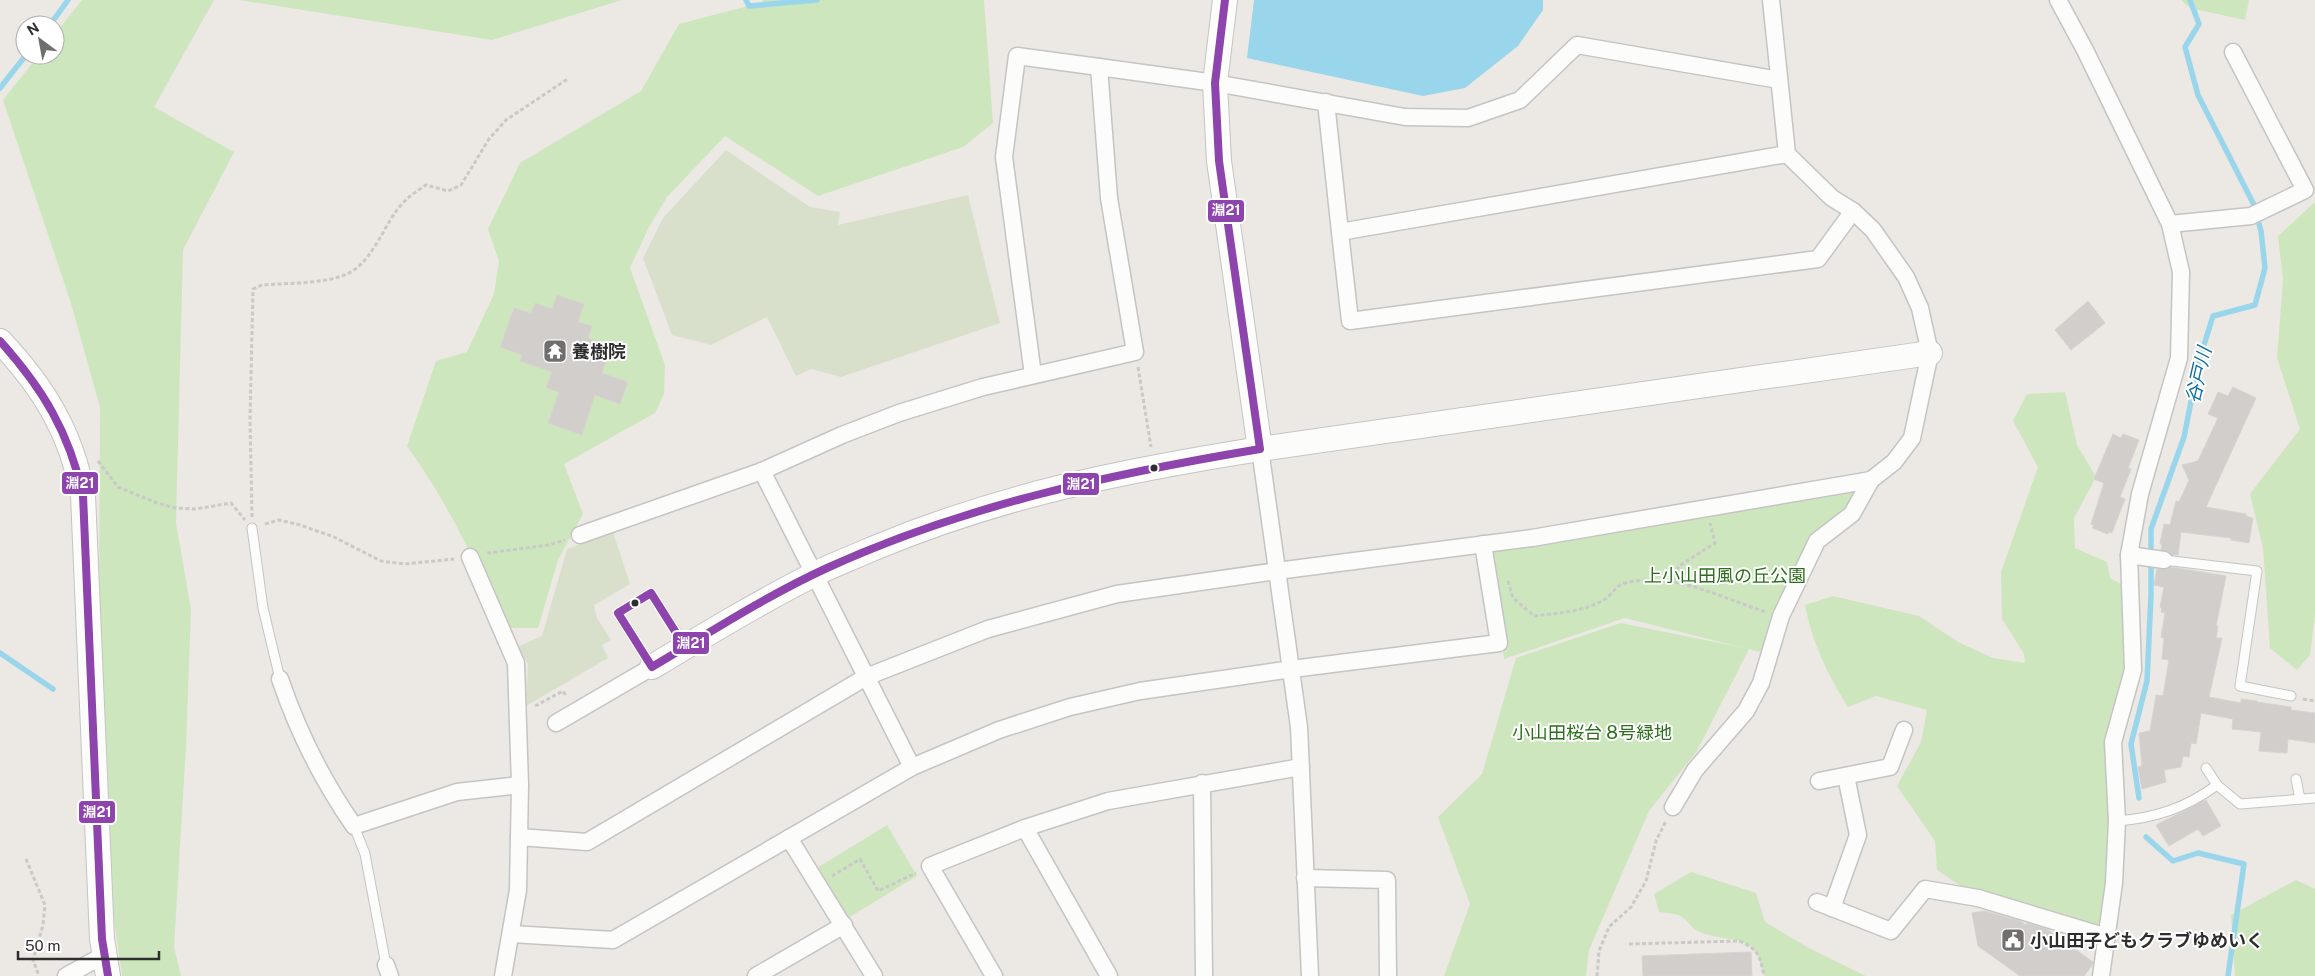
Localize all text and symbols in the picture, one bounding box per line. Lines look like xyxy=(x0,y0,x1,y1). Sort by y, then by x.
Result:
north arrow xyxy=(15,15,65,65)
text: N xyxy=(24,19,42,39)
line badge: 淵21 xyxy=(1207,199,1245,223)
text: 淵21 xyxy=(1212,202,1240,218)
temple icon: 養樹院 xyxy=(542,338,568,364)
place label: 養樹院 xyxy=(572,341,626,362)
water label: 谷戸川 xyxy=(2181,343,2216,405)
unlabelled marker xyxy=(1149,463,1159,473)
line badge: 淵21 xyxy=(61,471,99,495)
line badge: 淵21 xyxy=(1062,472,1100,496)
text: 淵21 xyxy=(66,475,94,491)
text: 淵21 xyxy=(1067,476,1095,492)
park label: 上小山田風の丘公園 xyxy=(1644,565,1806,586)
unlabelled marker xyxy=(630,598,640,608)
line badge: 淵21 xyxy=(672,631,710,655)
text: 淵21 xyxy=(677,635,705,651)
park label: 小山田桜台 8号緑地 xyxy=(1512,722,1672,743)
line badge: 淵21 xyxy=(78,800,116,824)
text: 淵21 xyxy=(83,804,111,820)
public building icon: 小山田子どもクラブゆめいく xyxy=(2000,927,2026,953)
scale bar xyxy=(18,928,159,960)
place label: 小山田子どもクラブゆめいく xyxy=(2030,930,2264,951)
text: 50 m xyxy=(25,937,60,954)

